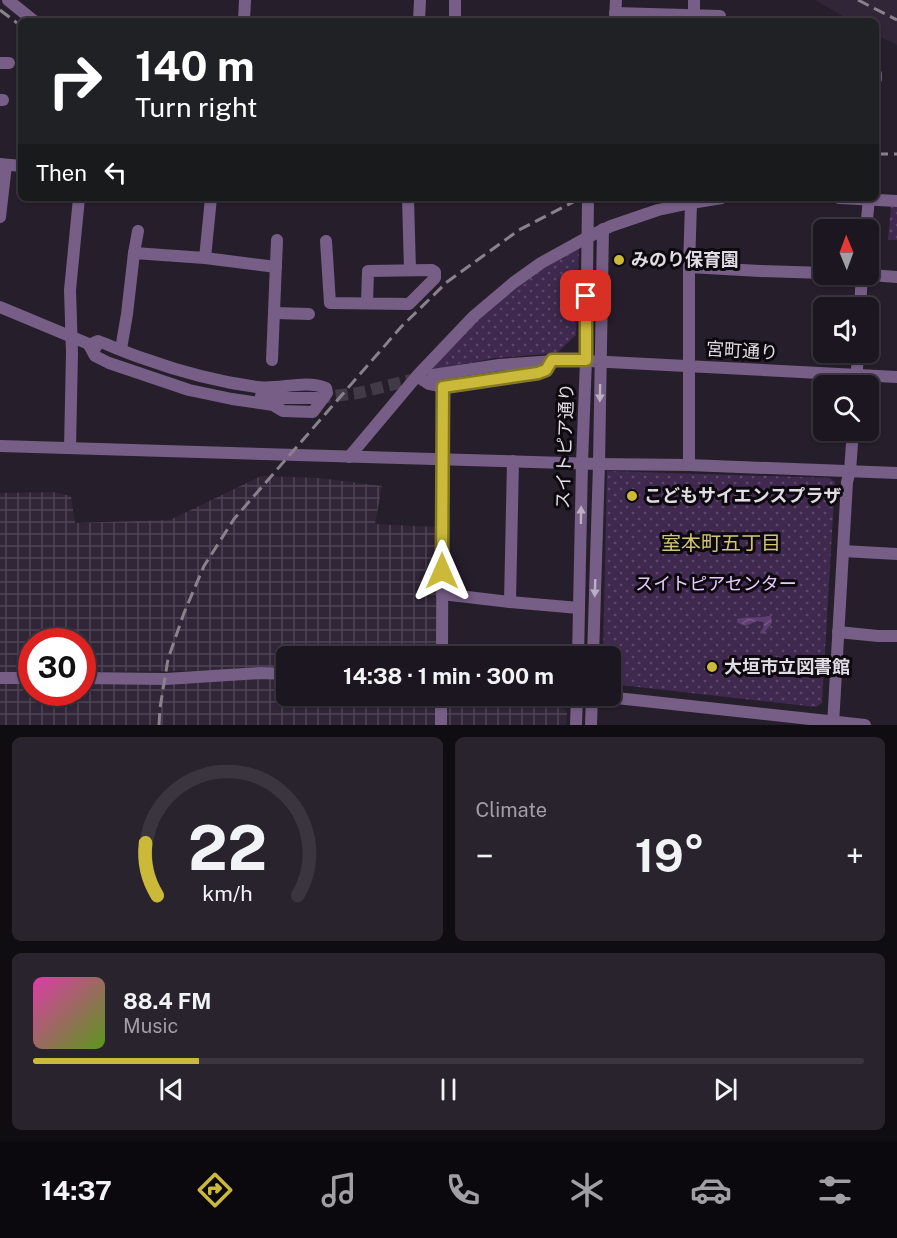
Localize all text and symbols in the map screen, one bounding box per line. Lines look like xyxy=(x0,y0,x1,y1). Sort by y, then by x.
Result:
text: 140 m xyxy=(135,41,255,90)
icon: right xyxy=(36,42,114,120)
text: Turn right xyxy=(135,91,258,123)
icon: left xyxy=(99,156,132,189)
text: Then xyxy=(36,160,87,186)
north arrow xyxy=(813,219,879,285)
map controls xyxy=(813,219,879,441)
place label: みのり保育園 xyxy=(631,249,739,270)
marker: みのり保育園 xyxy=(612,253,626,267)
pin xyxy=(560,270,611,321)
icon: arrive xyxy=(569,279,602,312)
button: sound xyxy=(813,297,879,363)
street label: 宮町通り xyxy=(706,338,779,363)
button: search xyxy=(813,375,879,441)
street label: スイトピア通り xyxy=(552,383,577,509)
one-way arrow xyxy=(595,383,605,402)
place label: こどもサイエンスプラザ xyxy=(644,485,841,506)
marker: こどもサイエンスプラザ xyxy=(625,489,639,503)
one-way arrow xyxy=(576,505,585,524)
district label: 室本町五丁目 xyxy=(661,531,781,555)
position arrow xyxy=(410,539,474,603)
park label: スイトピアセンター xyxy=(635,573,797,594)
one-way arrow xyxy=(591,578,600,597)
speed limit sign: 30 xyxy=(18,628,96,706)
place label: 大垣市立図書館 xyxy=(724,656,850,677)
marker: 大垣市立図書館 xyxy=(705,660,719,674)
text: 14:38 · 1 min · 300 m xyxy=(343,663,554,689)
text: Climate xyxy=(476,798,547,822)
text: 22 xyxy=(188,811,267,884)
text: 19° xyxy=(635,829,705,882)
text: − xyxy=(476,837,494,875)
text: + xyxy=(846,837,864,875)
text: km/h xyxy=(202,881,252,906)
text: 88.4 FM xyxy=(123,988,211,1014)
text: Music xyxy=(123,1014,178,1038)
icon: previous xyxy=(155,1073,188,1106)
icon: pause xyxy=(432,1073,465,1106)
icon: next xyxy=(709,1073,742,1106)
icon: directions xyxy=(194,1169,236,1211)
icon: music xyxy=(318,1169,360,1211)
icon: phone xyxy=(442,1169,484,1211)
icon: climate xyxy=(566,1169,608,1211)
icon: car xyxy=(690,1169,732,1211)
icon: filters xyxy=(814,1169,856,1211)
text: 14:37 xyxy=(41,1174,112,1206)

